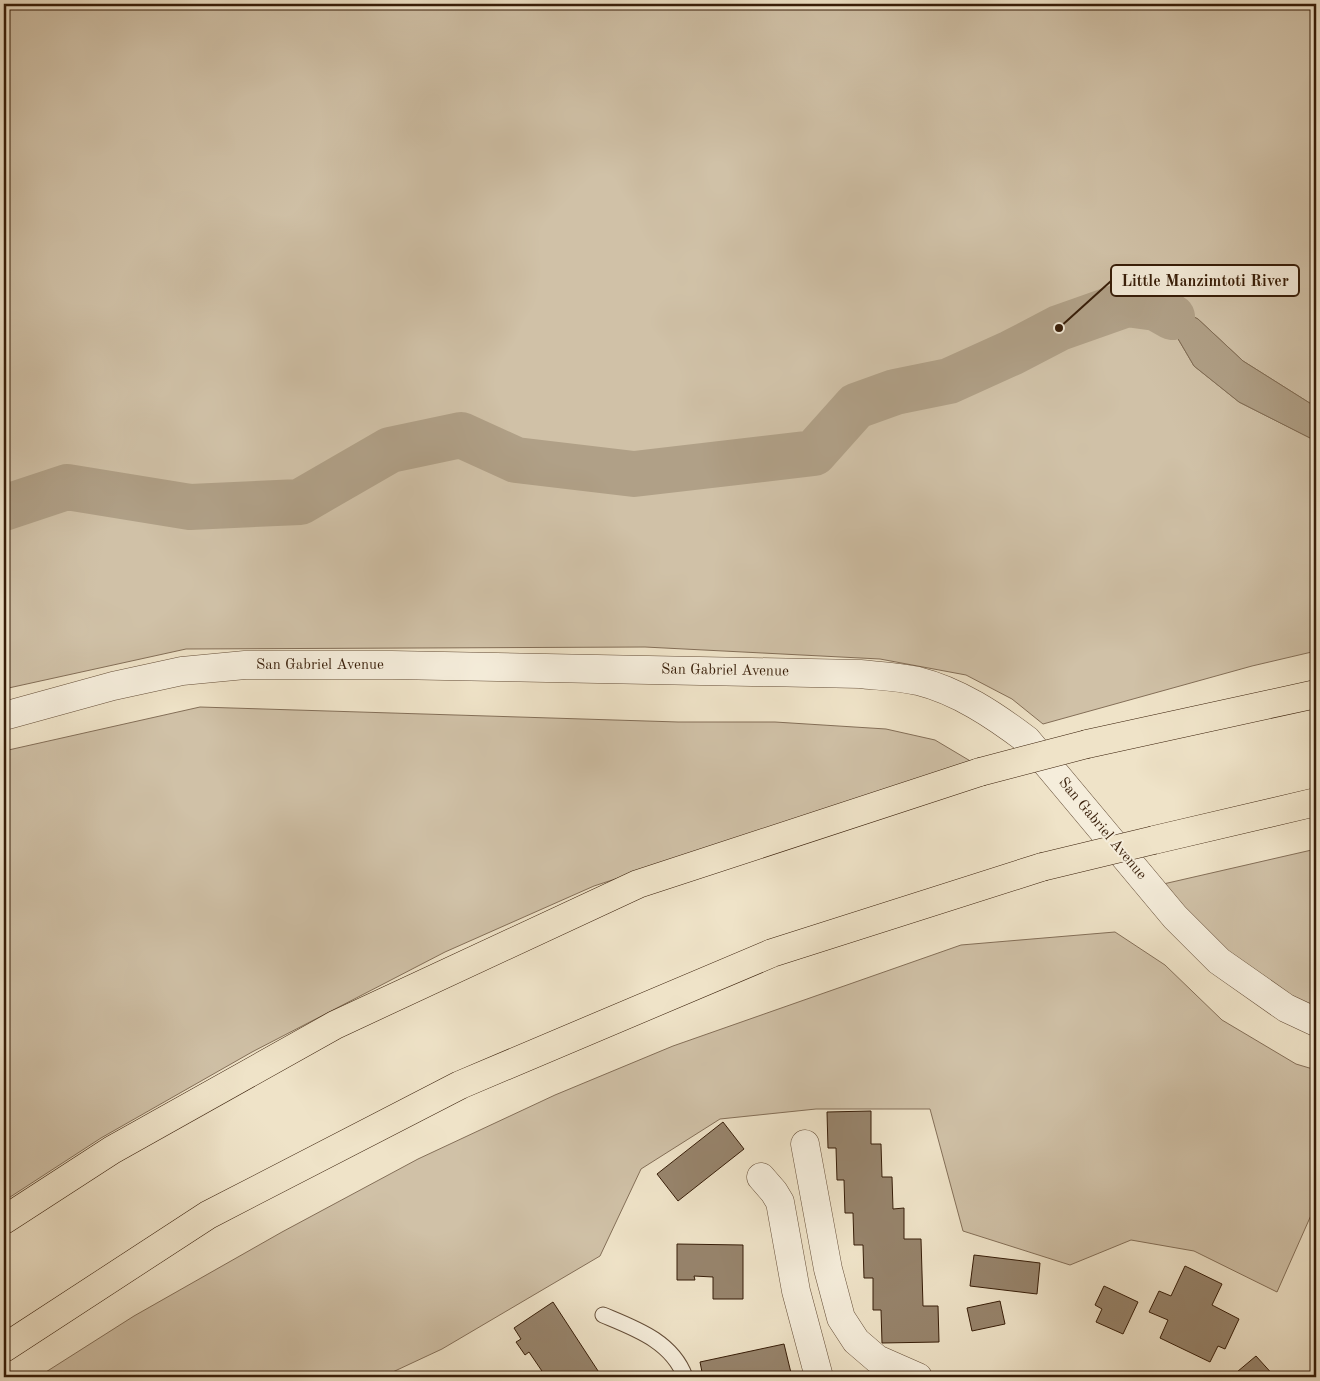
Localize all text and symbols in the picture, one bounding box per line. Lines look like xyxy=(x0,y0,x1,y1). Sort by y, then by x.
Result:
callout: Little Manzimtoti River xyxy=(1111,265,1299,296)
text: Little Manzimtoti River xyxy=(1121,274,1289,290)
street label: San Gabriel Avenue xyxy=(256,658,384,673)
street label: San Gabriel Avenue xyxy=(661,662,789,680)
street label: San Gabriel Avenue xyxy=(1055,775,1149,883)

